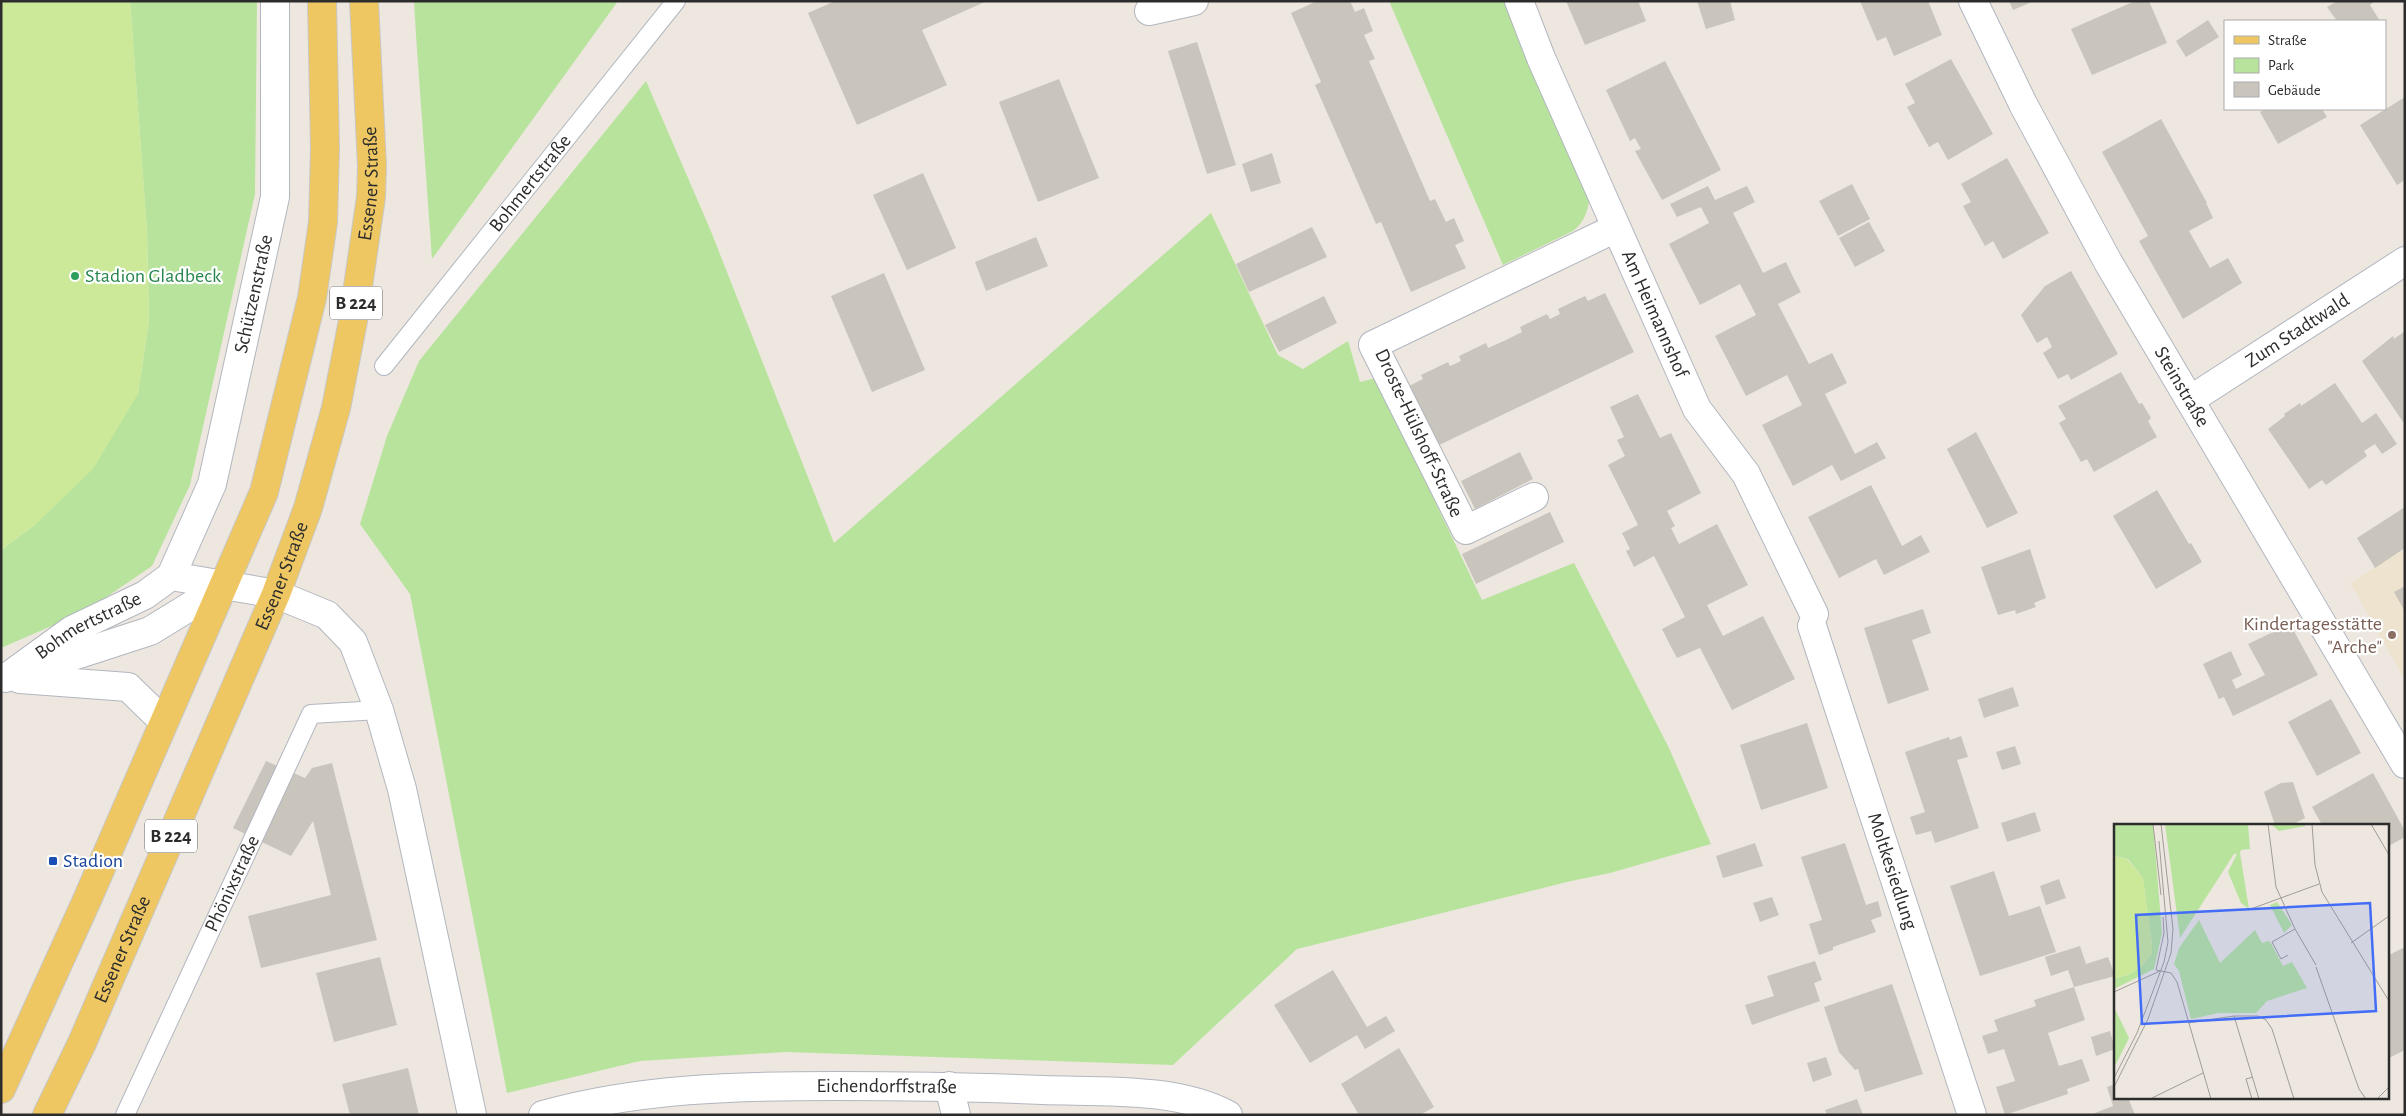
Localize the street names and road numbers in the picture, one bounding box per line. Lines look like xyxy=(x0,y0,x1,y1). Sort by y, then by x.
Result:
street label: Essener Straße xyxy=(355,126,382,242)
street label: Bohmertstraße xyxy=(485,131,575,236)
street label: Schützenstraße xyxy=(231,233,276,355)
street label: Am Heimannshof xyxy=(1618,247,1692,381)
road number: B 224 xyxy=(330,286,382,320)
street label: Zum Stadtwald xyxy=(2242,290,2353,371)
street label: Steinstraße xyxy=(2150,343,2213,431)
street label: Droste-Hülshoff-Straße xyxy=(1371,346,1467,520)
street label: Essener Straße xyxy=(252,519,312,633)
street label: Bohmertstraße xyxy=(32,588,144,663)
street label: Moltkesiedlung xyxy=(1864,810,1921,932)
road number: B 224 xyxy=(145,819,197,852)
street label: Phönixstraße xyxy=(201,832,263,935)
street label: Essener Straße xyxy=(91,893,154,1006)
street label: Eichendorffstraße xyxy=(816,1076,957,1097)

